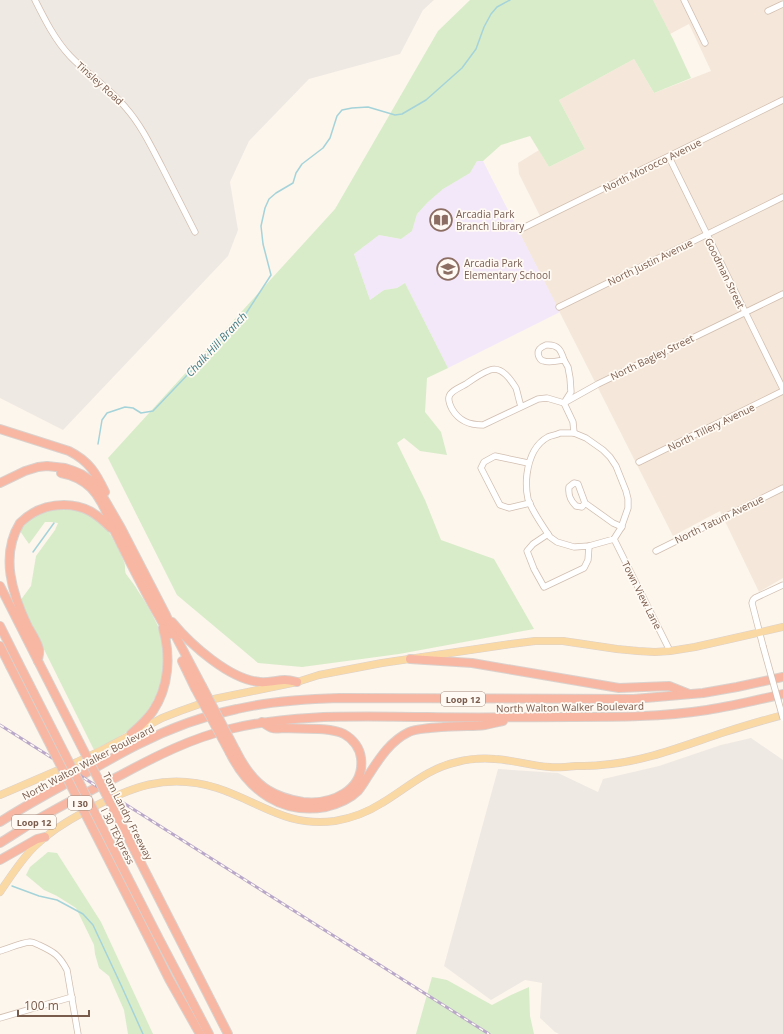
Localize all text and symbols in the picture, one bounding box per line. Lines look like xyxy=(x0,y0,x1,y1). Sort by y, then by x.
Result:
street label: Tinsley Road xyxy=(74,58,126,108)
street label: North Morocco Avenue xyxy=(600,135,704,195)
library icon: Arcadia Park Branch Library xyxy=(428,207,454,233)
place label: Arcadia Park Branch Library xyxy=(456,207,525,233)
street label: North Justin Avenue xyxy=(605,235,695,289)
street label: Goodman Street xyxy=(702,235,748,311)
school or university icon: Arcadia Park Elementary School xyxy=(435,256,461,282)
place label: Arcadia Park Elementary School xyxy=(464,256,550,282)
water label: Chalk Hill Branch xyxy=(182,308,250,380)
street label: North Bagley Street xyxy=(608,331,696,383)
street label: North Tillery Avenue xyxy=(665,400,757,454)
street label: North Tatum Avenue xyxy=(672,491,766,547)
street label: Town View Lane xyxy=(619,558,665,632)
road number: Loop 12 xyxy=(441,692,485,706)
street label: North Walton Walker Boulevard xyxy=(496,699,644,715)
street label: North Walton Walker Boulevard xyxy=(19,721,157,803)
street label: Tom Landry Freeway xyxy=(100,770,157,863)
road number: I 30 xyxy=(68,796,92,810)
street label: I 30 TEXpress xyxy=(98,805,138,867)
road number: Loop 12 xyxy=(12,815,56,829)
scale bar xyxy=(18,992,89,1018)
text: 100 m xyxy=(24,997,59,1014)

